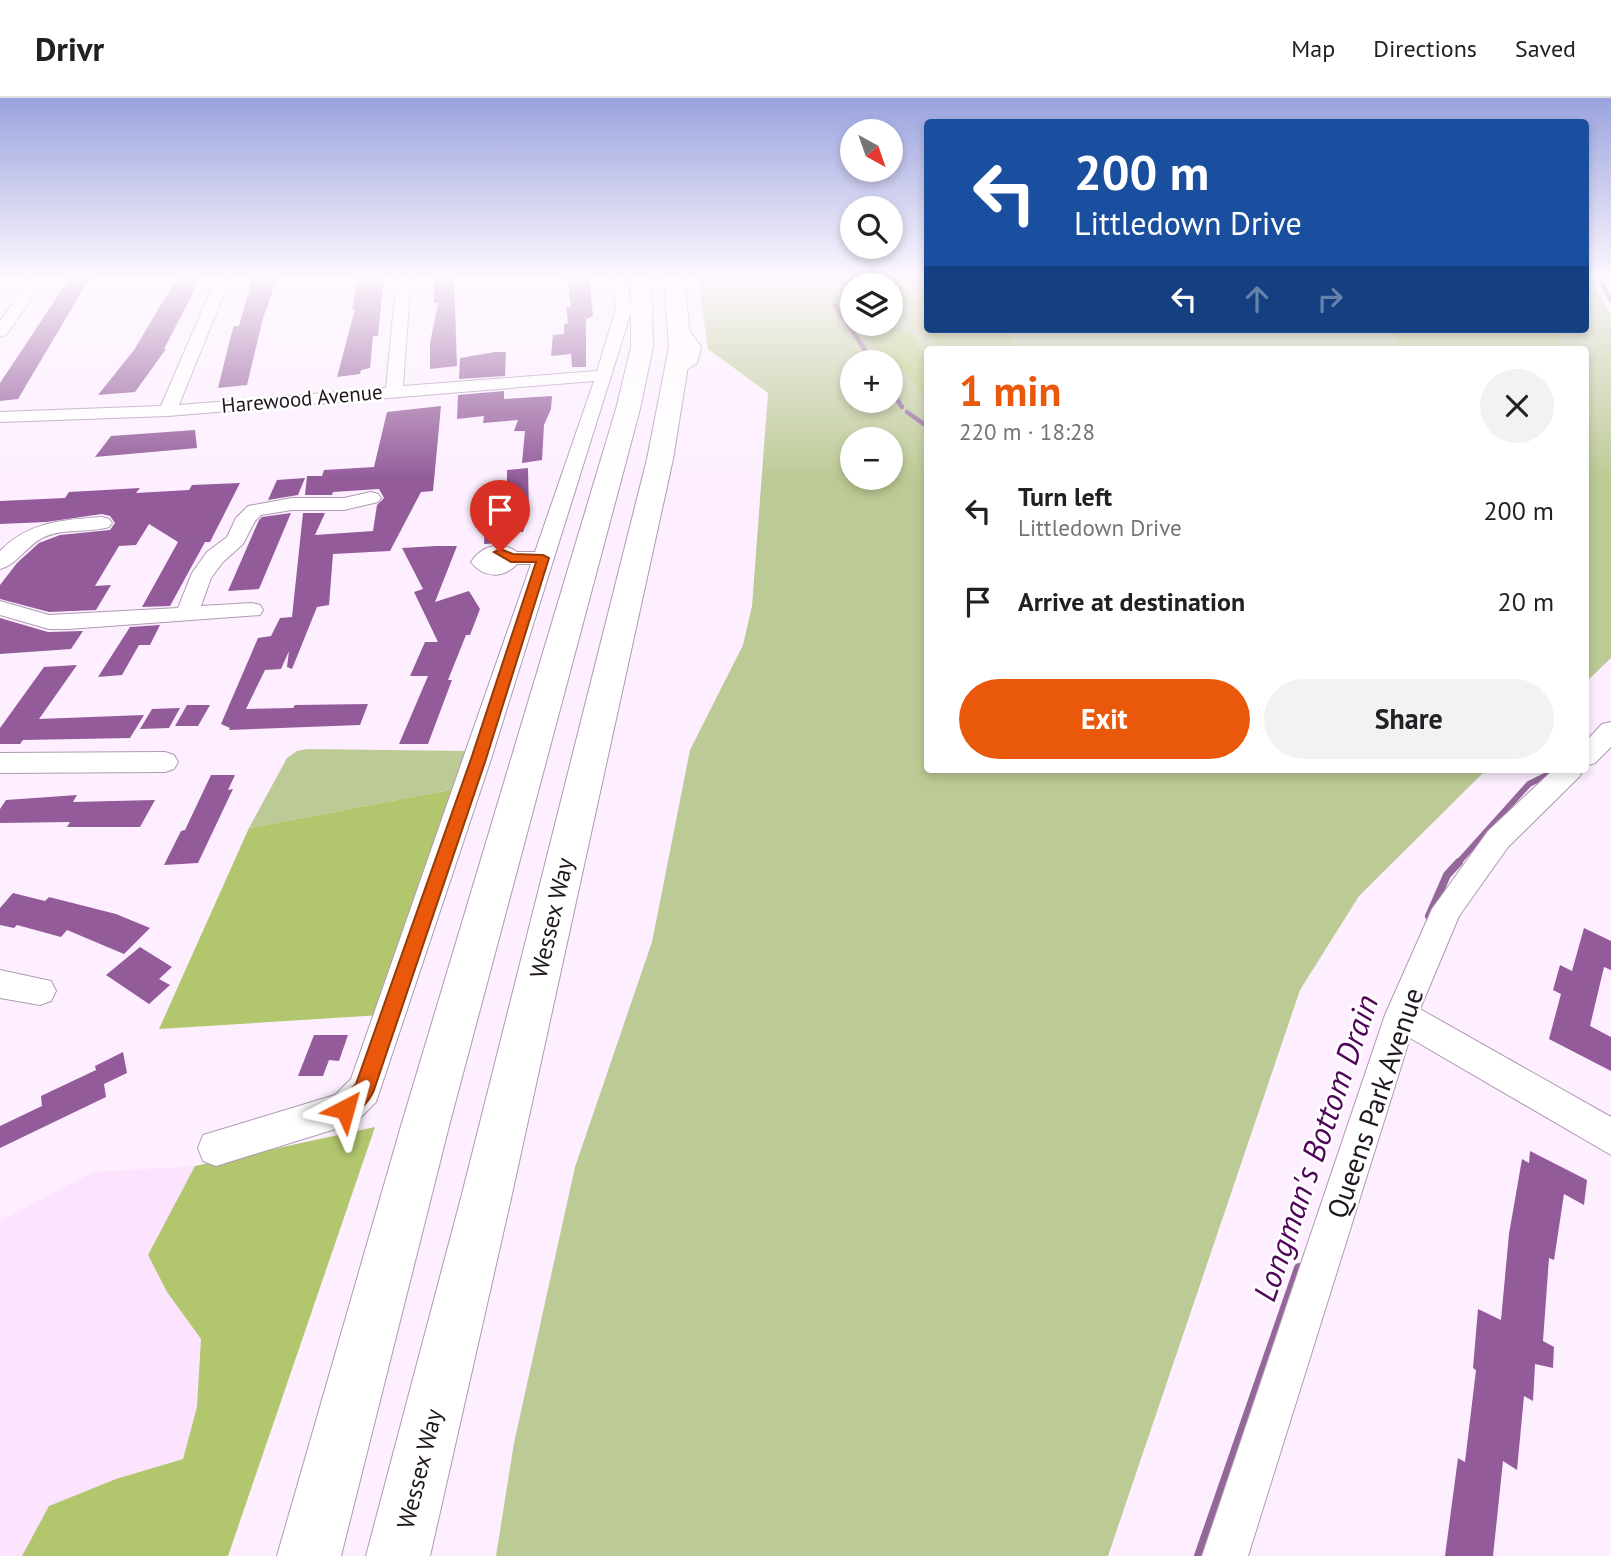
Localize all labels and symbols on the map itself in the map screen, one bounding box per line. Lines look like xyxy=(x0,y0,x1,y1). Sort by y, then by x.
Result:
north arrow xyxy=(840,119,903,182)
street label: Harewood Avenue xyxy=(220,378,384,419)
pin xyxy=(470,480,530,552)
street label: Wessex Way xyxy=(523,855,580,981)
street label: Queens Park Avenue xyxy=(1318,983,1431,1223)
water label: Longman's Bottom Drain xyxy=(1243,989,1387,1307)
position arrow xyxy=(308,1072,382,1146)
street label: Wessex Way xyxy=(390,1406,449,1532)

